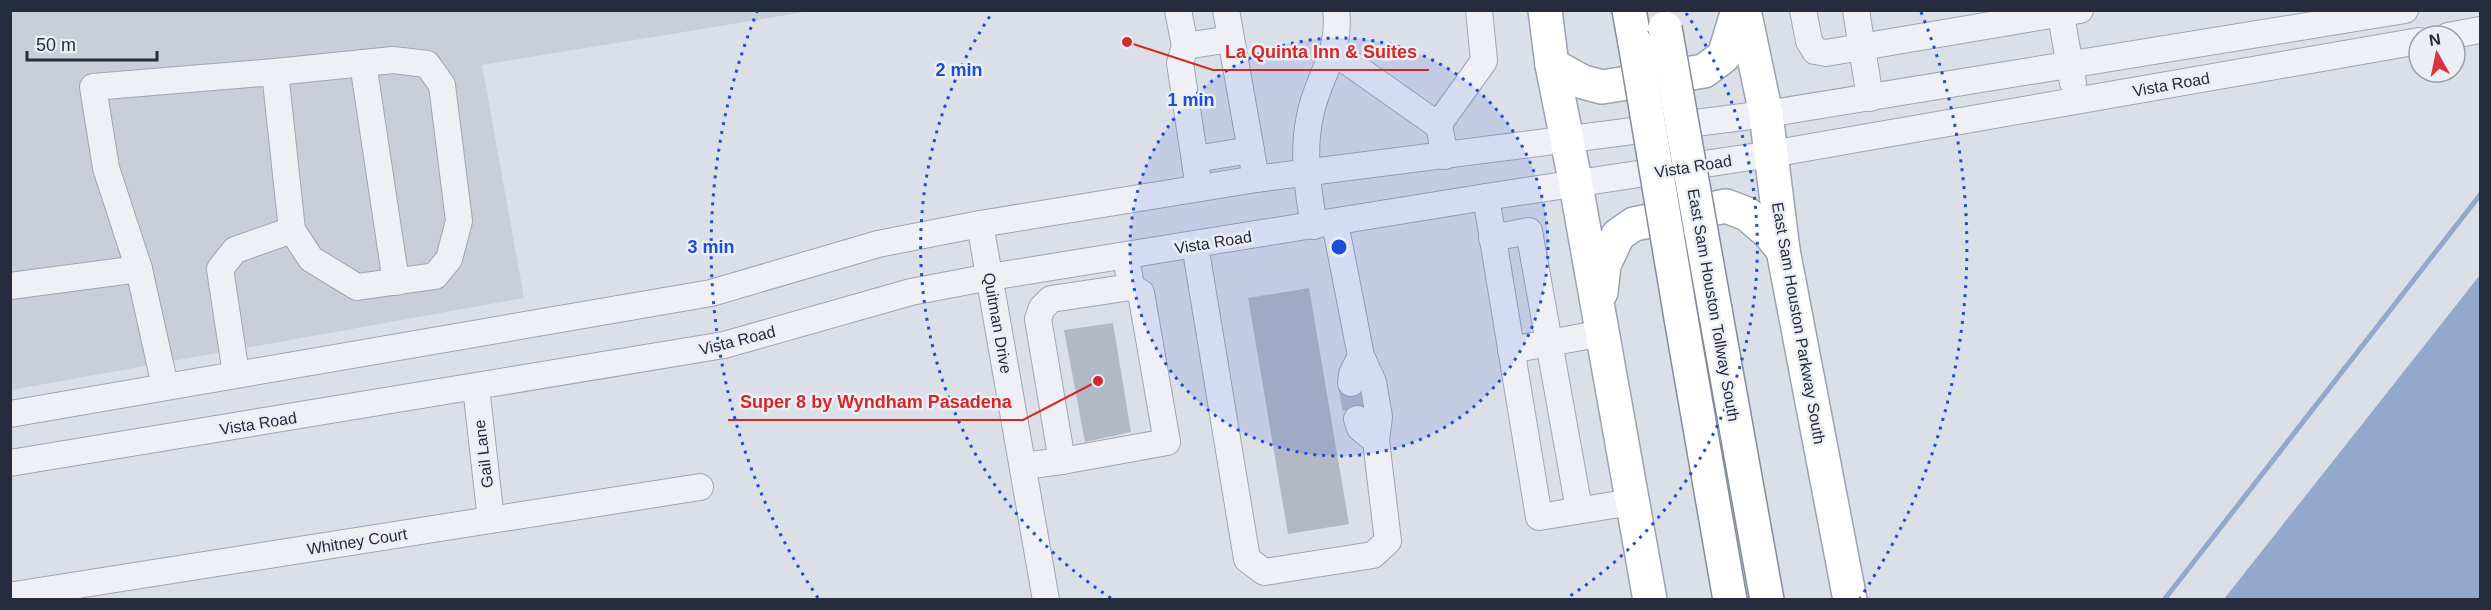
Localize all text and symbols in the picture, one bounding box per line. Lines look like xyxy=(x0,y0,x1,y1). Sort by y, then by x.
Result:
scale bar xyxy=(27,24,158,62)
north arrow xyxy=(2407,24,2467,84)
text: N xyxy=(2428,30,2442,49)
callout: La Quinta Inn & Suites xyxy=(1213,34,1429,70)
text: 50 m xyxy=(36,35,76,55)
text: La Quinta Inn & Suites xyxy=(1225,42,1417,62)
text: 2 min xyxy=(935,60,983,80)
street label: Vista Road xyxy=(2131,69,2211,100)
text: 1 min xyxy=(1167,90,1215,110)
street label: Vista Road xyxy=(1653,152,1733,181)
street label: East Sam Houston Tollway South xyxy=(1685,187,1742,423)
street label: East Sam Houston Parkway South xyxy=(1769,201,1828,445)
street label: Vista Road xyxy=(1173,228,1253,257)
text: 3 min xyxy=(687,237,735,257)
centre of rings xyxy=(1329,237,1349,257)
street label: Quitman Drive xyxy=(980,271,1015,375)
street label: Vista Road xyxy=(697,323,777,358)
callout: Super 8 by Wyndham Pasadena xyxy=(728,384,1023,420)
text: Super 8 by Wyndham Pasadena xyxy=(740,392,1013,412)
street label: Vista Road xyxy=(218,409,298,438)
street label: Gail Lane xyxy=(471,419,496,489)
street label: Whitney Court xyxy=(306,525,409,558)

